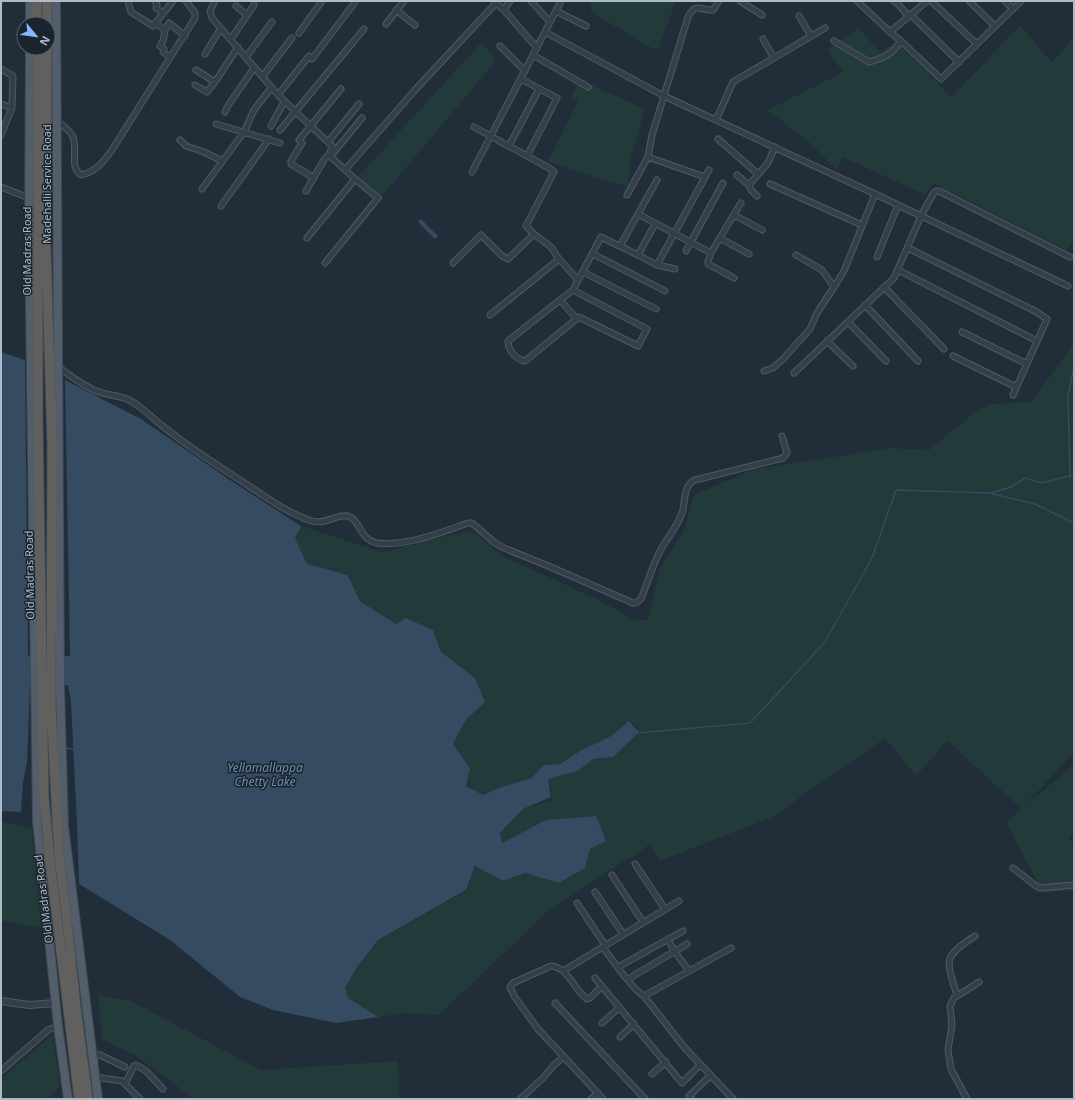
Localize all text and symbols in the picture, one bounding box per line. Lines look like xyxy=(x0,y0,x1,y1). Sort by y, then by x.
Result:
north arrow xyxy=(16,16,56,56)
text: N xyxy=(36,34,54,49)
street label: Madehalli Service Road xyxy=(39,124,54,244)
street label: Old Madras Road xyxy=(19,206,34,296)
street label: Old Madras Road xyxy=(21,530,37,620)
water label: Yellamallappa Chetty Lake xyxy=(227,759,303,790)
street label: Old Madras Road xyxy=(30,854,56,944)

